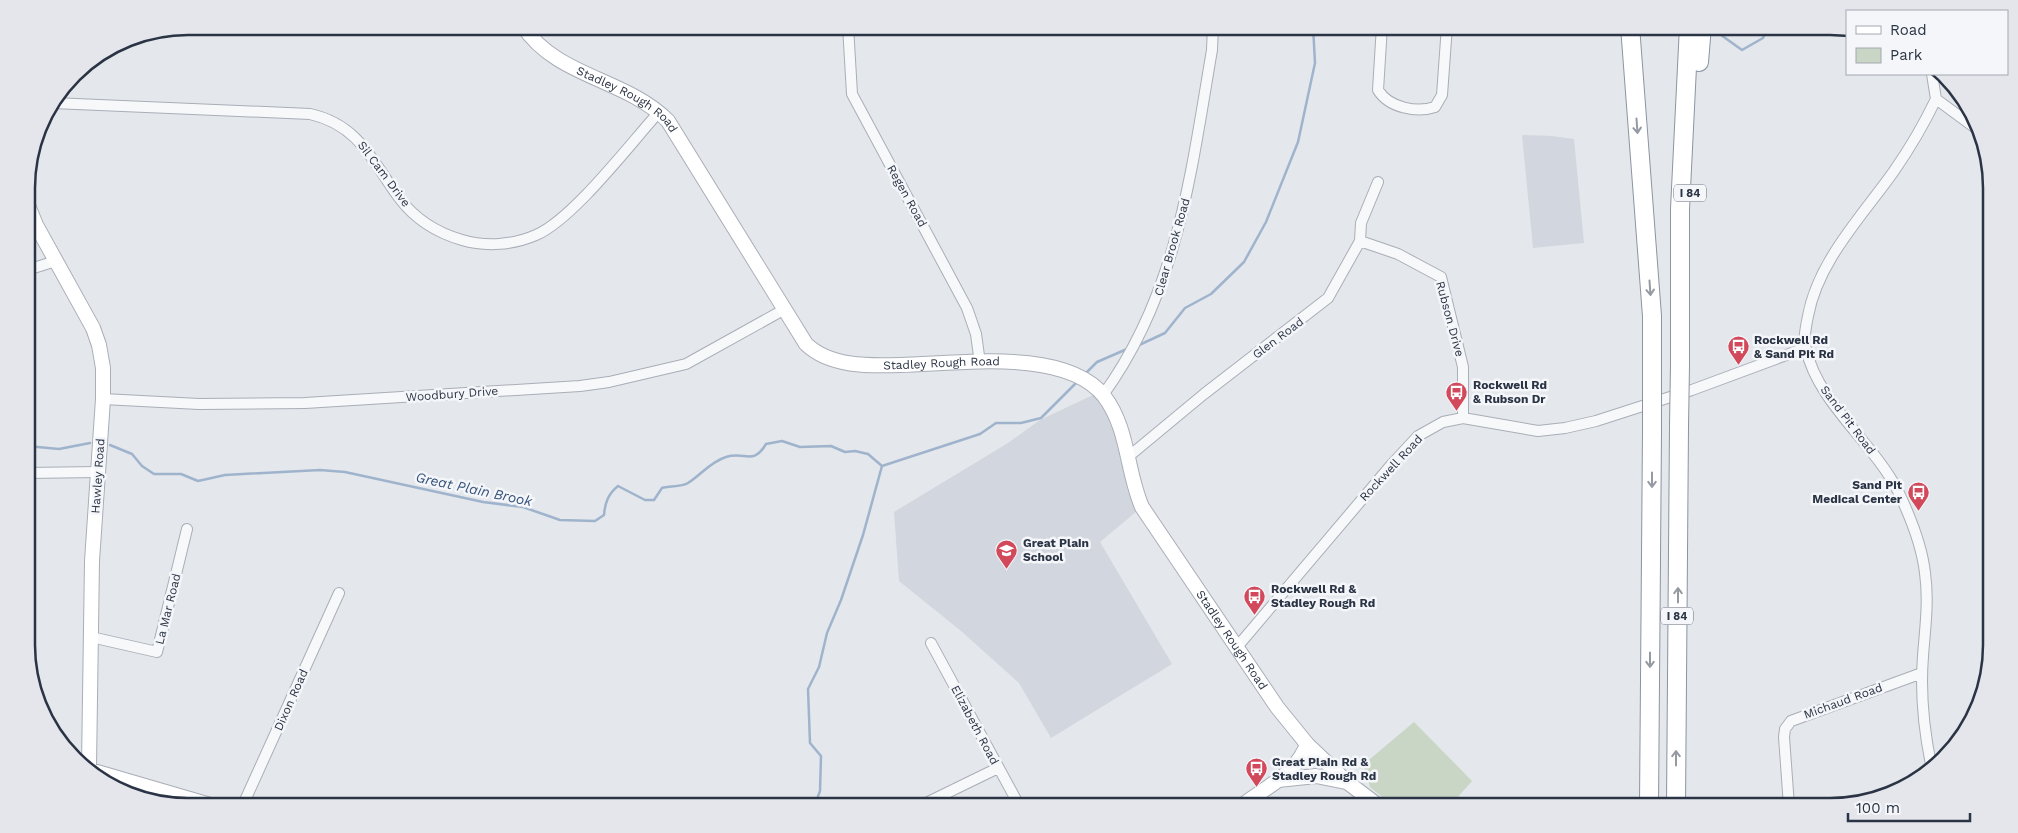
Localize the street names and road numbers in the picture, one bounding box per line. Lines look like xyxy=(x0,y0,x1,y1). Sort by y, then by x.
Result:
street label: Stadley Rough Road xyxy=(574,63,680,135)
street label: Sil Cam Drive xyxy=(355,138,413,210)
street label: Regen Road xyxy=(884,163,930,229)
road number: I 84 xyxy=(1674,184,1706,202)
street label: Clear Brook Road xyxy=(1151,196,1193,298)
street label: Rubson Drive xyxy=(1433,280,1467,358)
street label: Glen Road xyxy=(1250,314,1306,362)
street label: Stadley Rough Road xyxy=(883,354,1000,372)
street label: Sand Pit Road xyxy=(1818,383,1878,457)
street label: Woodbury Drive xyxy=(405,384,499,404)
street label: Rockwell Road xyxy=(1357,432,1425,504)
street label: Hawley Road xyxy=(88,438,108,514)
street label: La Mar Road xyxy=(152,572,184,646)
street label: Stadley Rough Road xyxy=(1193,588,1270,692)
road number: I 84 xyxy=(1661,608,1693,624)
street label: Dixon Road xyxy=(271,667,311,733)
street label: Michaud Road xyxy=(1802,680,1884,722)
street label: Elizabeth Road xyxy=(948,683,1002,767)

